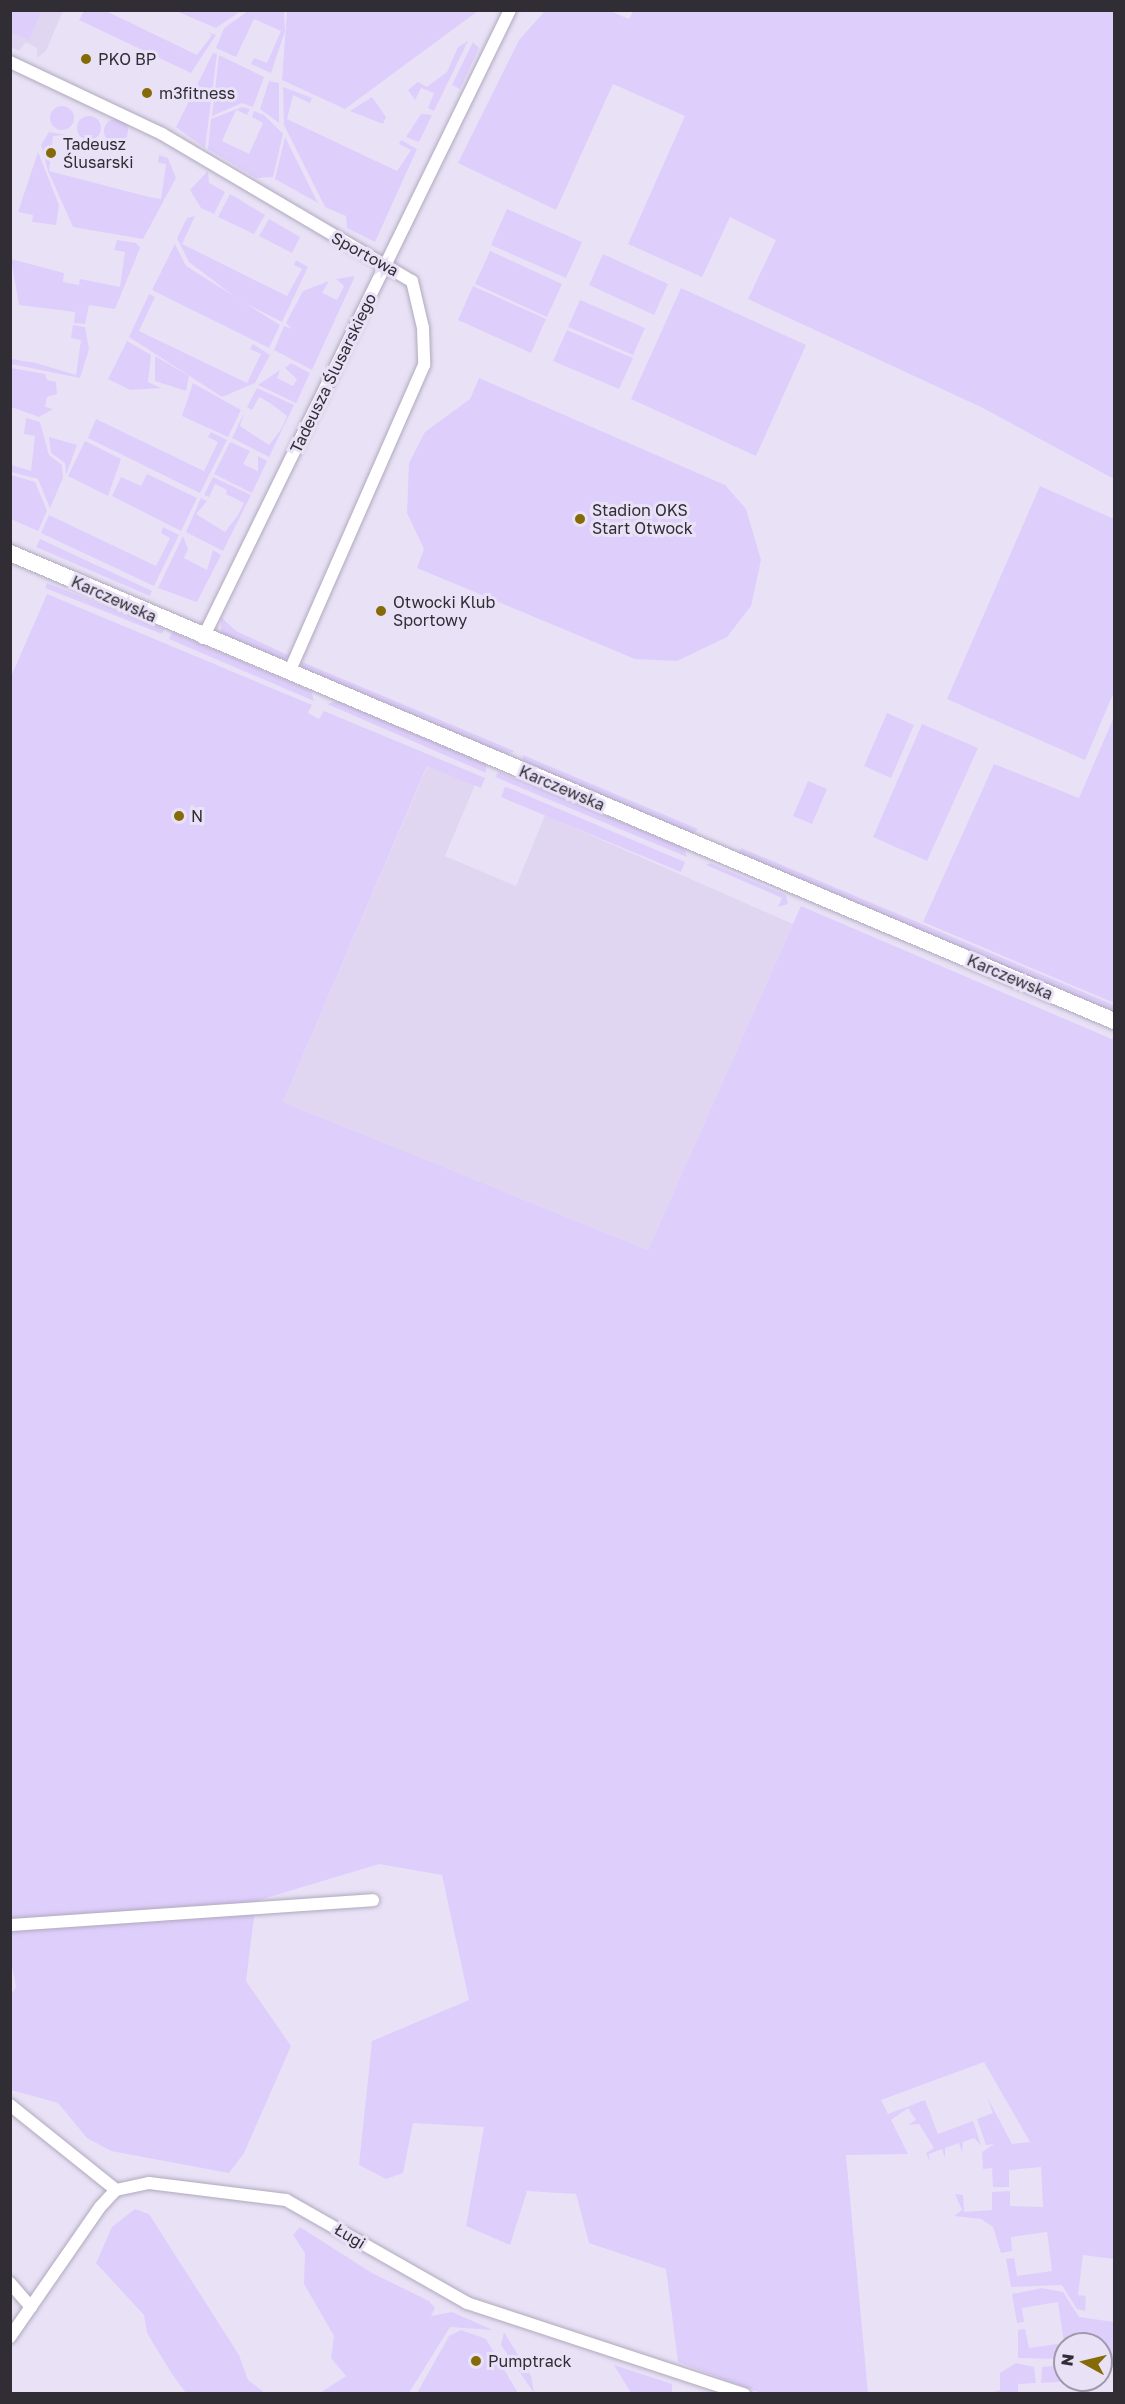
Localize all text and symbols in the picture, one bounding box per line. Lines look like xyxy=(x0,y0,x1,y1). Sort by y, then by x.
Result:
place label: PKO BP xyxy=(98,49,156,69)
marker: PKO BP xyxy=(79,52,93,66)
place label: m3fitness xyxy=(159,83,235,103)
marker: m3fitness xyxy=(140,86,154,100)
place label: Tadeusz Ślusarski xyxy=(63,134,134,172)
marker: Tadeusz Ślusarski xyxy=(44,146,58,160)
street label: Sportowa xyxy=(328,228,402,280)
street label: Tadeusza Ślusarskiego xyxy=(286,290,380,456)
place label: Stadion OKS Start Otwock xyxy=(592,500,693,538)
marker: Stadion OKS Start Otwock xyxy=(573,512,587,526)
street label: Karczewska xyxy=(68,572,160,626)
place label: Otwocki Klub Sportowy xyxy=(393,592,495,630)
marker: Otwocki Klub Sportowy xyxy=(374,604,388,618)
street label: Karczewska xyxy=(516,761,608,815)
place label: N xyxy=(191,806,203,826)
marker: N xyxy=(172,809,186,823)
street label: Karczewska xyxy=(964,950,1056,1004)
street label: Ługi xyxy=(331,2219,369,2253)
north arrow xyxy=(1053,2332,1113,2392)
place label: Pumptrack xyxy=(488,2351,571,2371)
text: N xyxy=(1056,2352,1078,2367)
marker: Pumptrack xyxy=(469,2354,483,2368)

